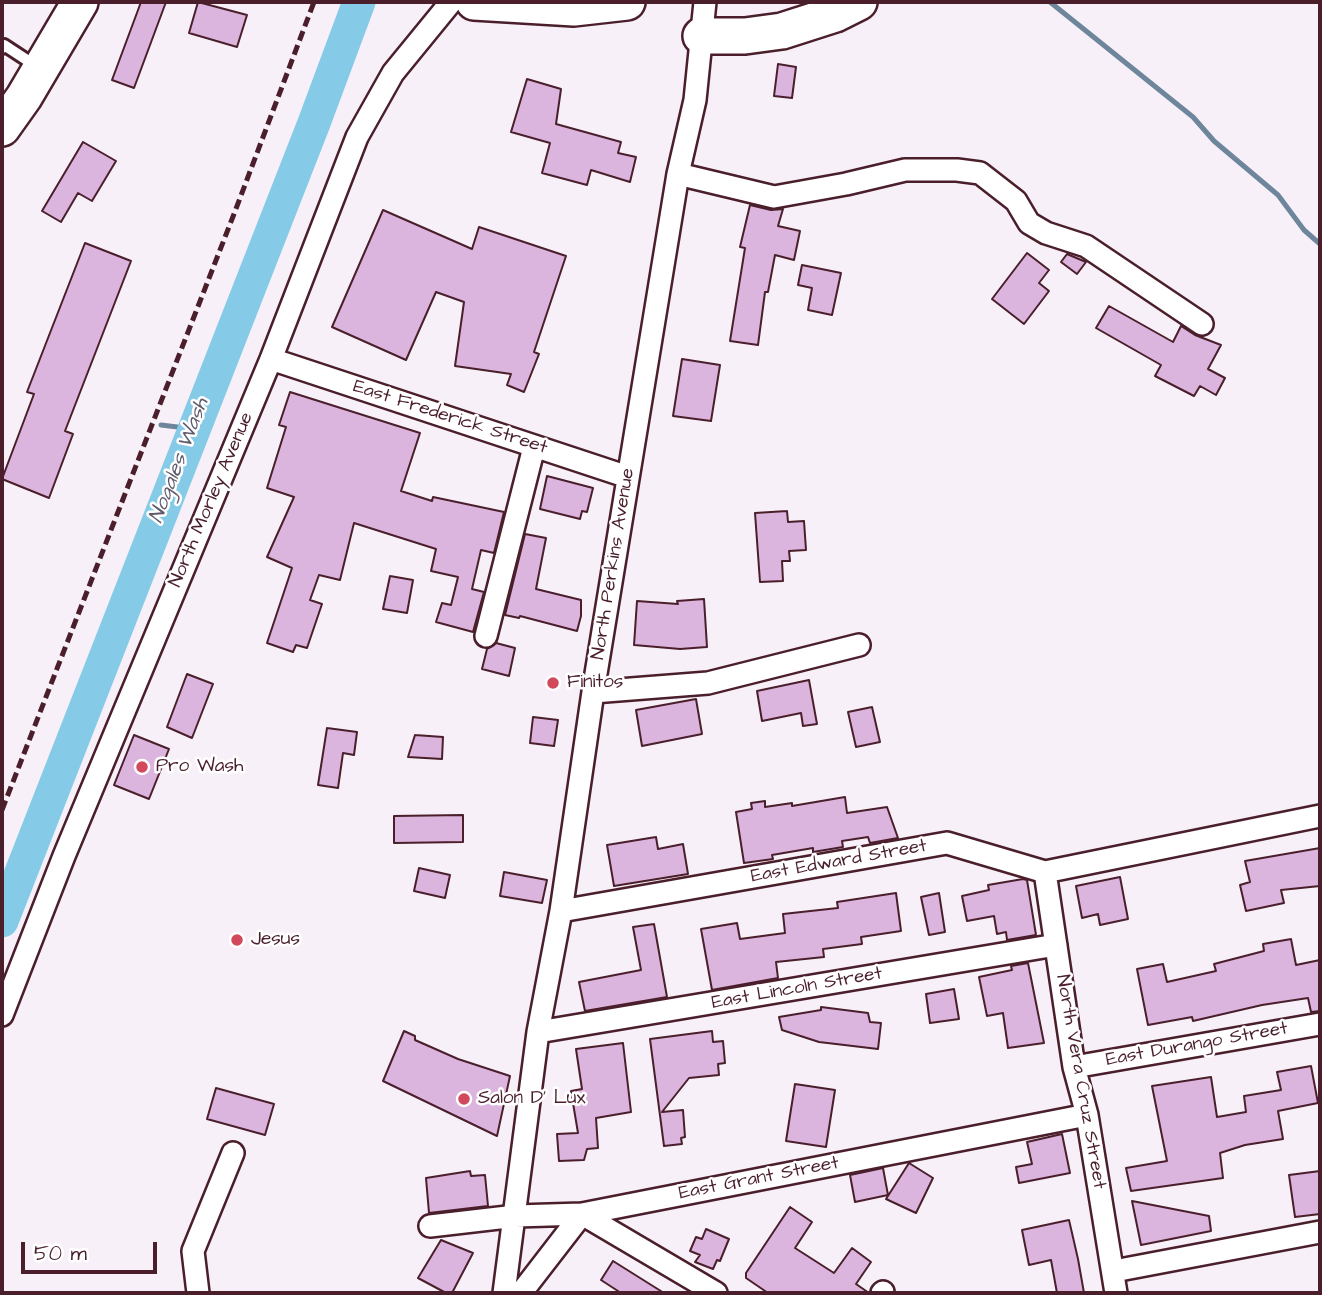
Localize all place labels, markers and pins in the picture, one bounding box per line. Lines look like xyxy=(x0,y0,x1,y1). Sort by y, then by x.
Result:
place label: Finitos xyxy=(567,672,623,694)
marker: Finitos xyxy=(545,675,561,691)
place label: Pro Wash xyxy=(156,756,243,778)
marker: Pro Wash xyxy=(134,759,150,775)
place label: Jesus xyxy=(251,929,300,951)
marker: Jesus xyxy=(229,932,245,948)
place label: Salon D' Lux xyxy=(478,1088,585,1110)
marker: Salon D' Lux xyxy=(456,1091,472,1107)

